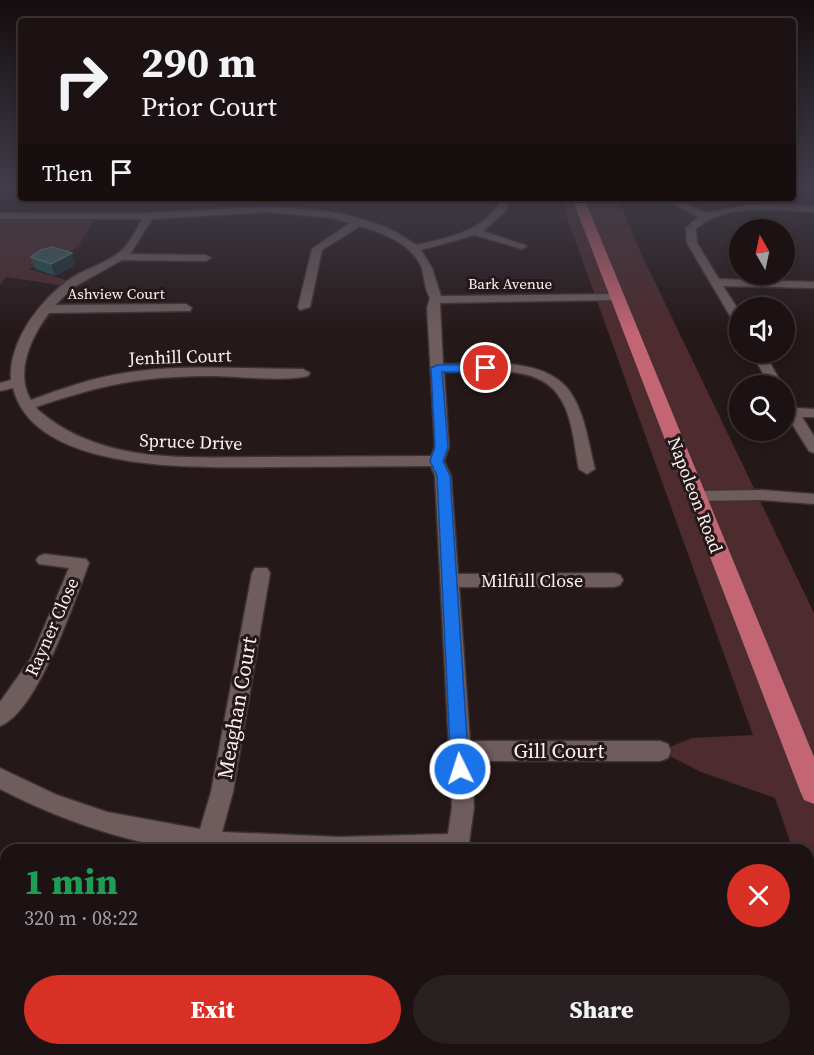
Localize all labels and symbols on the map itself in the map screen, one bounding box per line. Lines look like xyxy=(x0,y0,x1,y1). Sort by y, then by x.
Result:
north arrow xyxy=(729,219,795,285)
street label: Bark Avenue xyxy=(468,273,552,294)
street label: Ashview Court xyxy=(67,283,165,304)
street label: Jenhill Court xyxy=(127,342,232,371)
pin xyxy=(460,342,511,393)
street label: Spruce Drive xyxy=(139,427,243,456)
street label: Napoleon Road xyxy=(662,433,729,556)
street label: Milfull Close xyxy=(481,568,583,593)
street label: Rayner Close xyxy=(19,574,84,680)
street label: Meaghan Court xyxy=(210,634,263,781)
street label: Gill Court xyxy=(514,736,605,765)
position arrow xyxy=(428,737,492,801)

